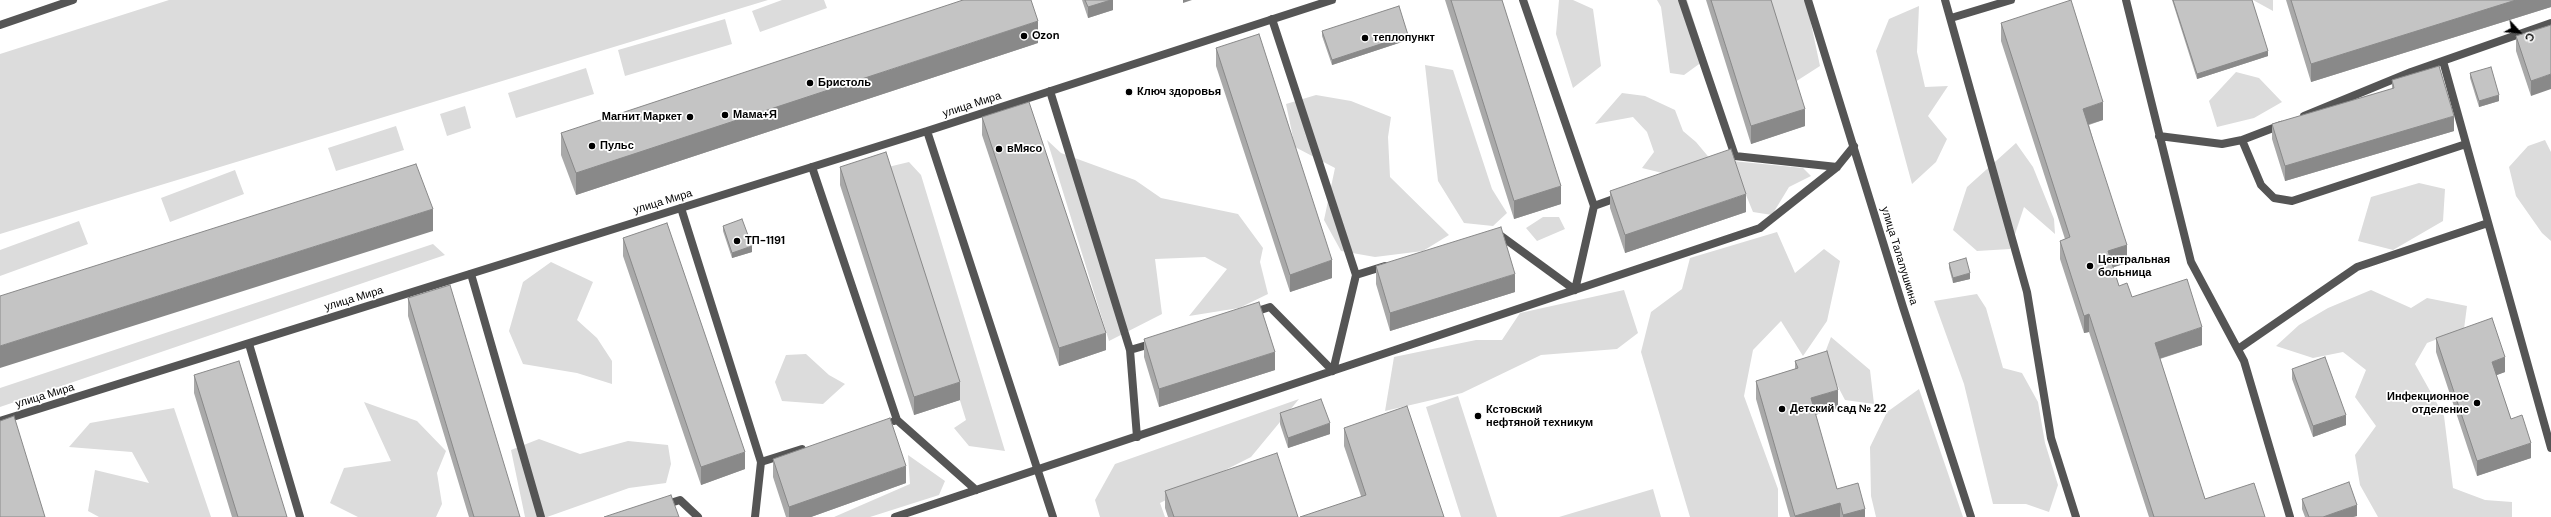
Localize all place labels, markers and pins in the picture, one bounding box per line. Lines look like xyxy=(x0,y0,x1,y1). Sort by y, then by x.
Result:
place label: Ozon xyxy=(1032,29,1060,43)
marker: Ozon xyxy=(1019,31,1029,41)
place label: теплопункт xyxy=(1373,31,1435,45)
marker: теплопункт xyxy=(1360,33,1370,43)
place label: Бристоль xyxy=(818,76,871,90)
marker: Бристоль xyxy=(805,78,815,88)
place label: Ключ здоровья xyxy=(1137,85,1221,99)
marker: Ключ здоровья xyxy=(1124,87,1134,97)
place label: Мама+Я xyxy=(733,108,777,122)
place label: Магнит Маркет xyxy=(602,110,682,124)
marker: Мама+Я xyxy=(720,110,730,120)
marker: Магнит Маркет xyxy=(685,112,695,122)
place label: Пульс xyxy=(600,139,634,153)
marker: Пульс xyxy=(587,141,597,151)
place label: вМясо xyxy=(1007,142,1042,156)
marker: вМясо xyxy=(994,144,1004,154)
place label: ТП-1191 xyxy=(745,234,785,248)
marker: ТП-1191 xyxy=(732,236,742,246)
place label: Центральная больница xyxy=(2098,253,2170,279)
marker: Центральная больница xyxy=(2085,261,2095,271)
place label: Инфекционное отделение xyxy=(2387,390,2469,416)
marker: Инфекционное отделение xyxy=(2472,398,2482,408)
place label: Детский сад № 22 xyxy=(1790,402,1886,416)
place label: Кстовский нефтяной техникум xyxy=(1486,403,1593,429)
marker: Детский сад № 22 xyxy=(1777,404,1787,414)
marker: Кстовский нефтяной техникум xyxy=(1473,411,1483,421)

